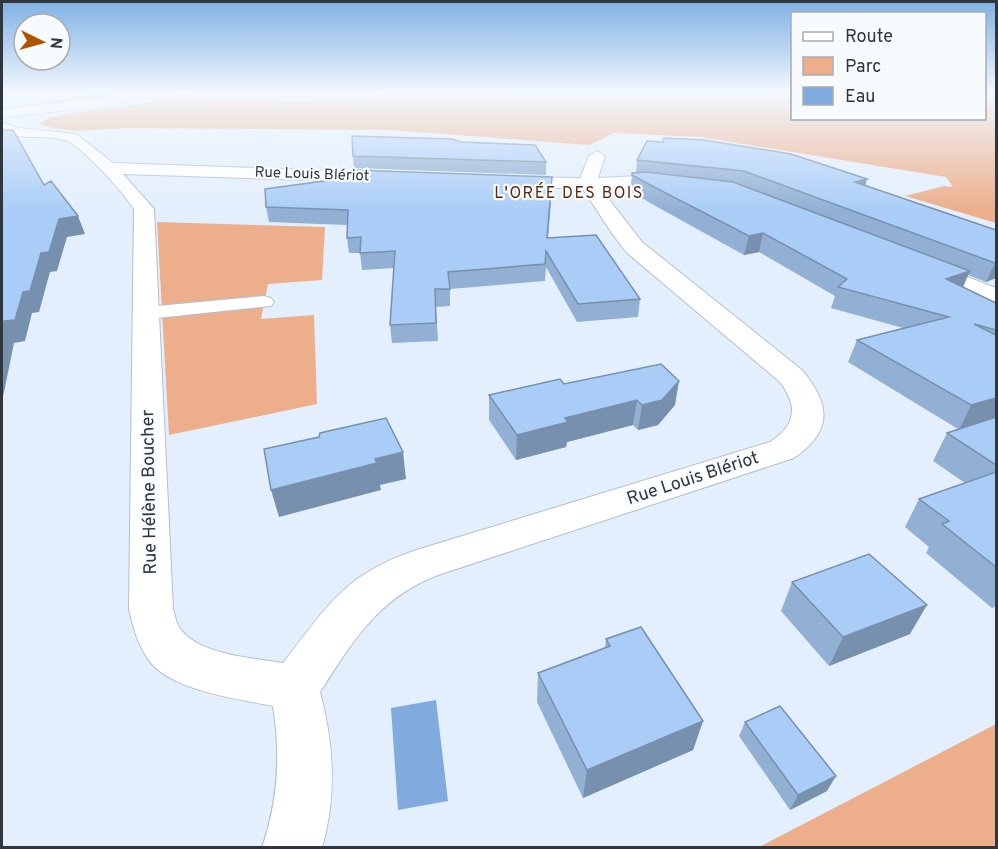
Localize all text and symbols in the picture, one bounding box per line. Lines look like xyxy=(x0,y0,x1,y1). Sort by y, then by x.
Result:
north arrow xyxy=(12,12,72,72)
legend xyxy=(791,12,986,120)
text: Route xyxy=(845,26,893,49)
text: N xyxy=(44,37,65,50)
text: Parc xyxy=(845,56,881,79)
text: Eau xyxy=(845,86,875,109)
street label: Rue Louis Blériot xyxy=(254,164,370,186)
district label: L'ORÉE DES BOIS xyxy=(494,182,644,204)
street label: Rue Hélène Boucher xyxy=(137,409,163,575)
street label: Rue Louis Blériot xyxy=(624,447,762,511)

